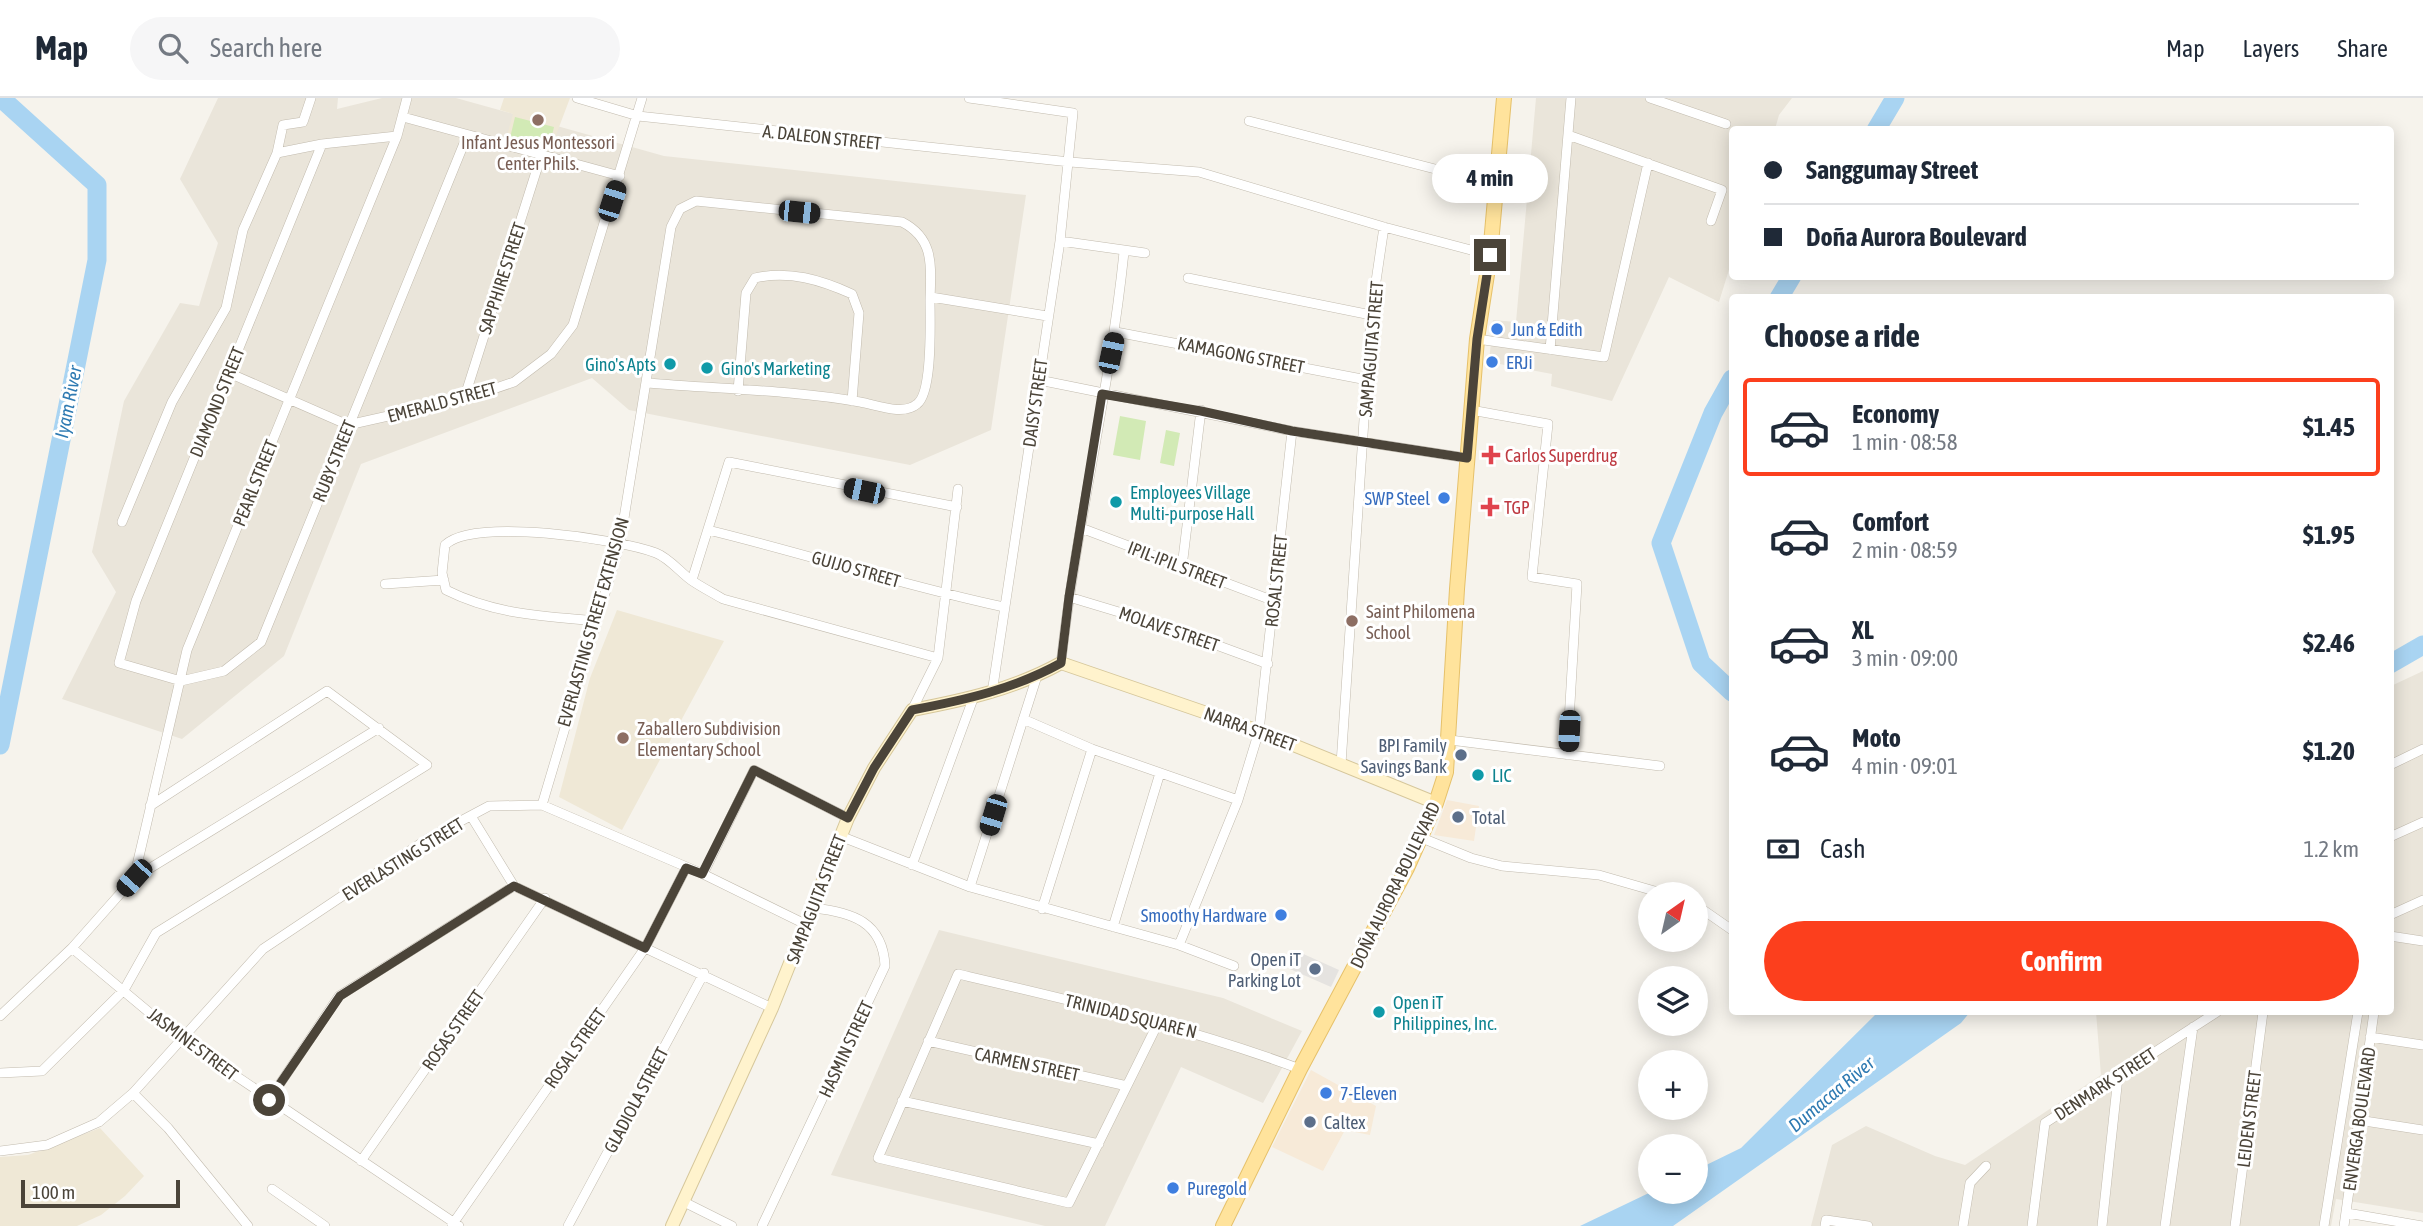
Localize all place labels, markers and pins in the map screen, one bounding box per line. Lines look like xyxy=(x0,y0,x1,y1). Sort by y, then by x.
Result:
marker: Infant Jesus Montessori Center Phils. xyxy=(530,112,546,128)
place label: Infant Jesus Montessori Center Phils. xyxy=(461,132,615,174)
place label: Jun & Edith xyxy=(1511,319,1583,340)
marker: Jun & Edith xyxy=(1489,321,1505,337)
place label: ERJi xyxy=(1506,352,1533,373)
place label: Gino's Apts xyxy=(585,354,656,375)
marker: ERJi xyxy=(1484,354,1500,370)
marker: Gino's Apts xyxy=(662,356,678,372)
place label: Gino's Marketing xyxy=(721,358,830,379)
marker: Gino's Marketing xyxy=(699,360,715,376)
place label: Carlos Superdrug xyxy=(1505,445,1617,466)
marker: Carlos Superdrug xyxy=(1483,447,1499,463)
place label: Employees Village Multi-purpose Hall xyxy=(1130,482,1254,524)
place label: SWP Steel xyxy=(1365,488,1430,509)
marker: SWP Steel xyxy=(1436,490,1452,506)
marker: Employees Village Multi-purpose Hall xyxy=(1108,494,1124,510)
place label: TGP xyxy=(1504,497,1530,518)
marker: TGP xyxy=(1482,499,1498,515)
place label: Saint Philomena School xyxy=(1366,601,1475,643)
marker: Saint Philomena School xyxy=(1344,613,1360,629)
place label: Zaballero Subdivision Elementary School xyxy=(637,718,781,760)
marker: Zaballero Subdivision Elementary School xyxy=(615,730,631,746)
place label: BPI Family Savings Bank xyxy=(1361,735,1447,777)
marker: BPI Family Savings Bank xyxy=(1453,747,1469,763)
place label: LIC xyxy=(1492,765,1512,786)
marker: LIC xyxy=(1470,767,1486,783)
place label: Total xyxy=(1472,807,1506,828)
marker: Total xyxy=(1450,809,1466,825)
place label: Smoothy Hardware xyxy=(1141,905,1267,926)
marker: Smoothy Hardware xyxy=(1273,907,1289,923)
place label: Open iT Parking Lot xyxy=(1228,949,1301,991)
marker: Open iT Parking Lot xyxy=(1307,961,1323,977)
place label: Open iT Philippines, Inc. xyxy=(1393,992,1497,1034)
marker: Open iT Philippines, Inc. xyxy=(1371,1004,1387,1020)
place label: 7-Eleven xyxy=(1340,1083,1397,1104)
marker: 7-Eleven xyxy=(1318,1085,1334,1101)
place label: Caltex xyxy=(1324,1112,1366,1133)
marker: Caltex xyxy=(1302,1114,1318,1130)
place label: Puregold xyxy=(1187,1178,1247,1199)
marker: Puregold xyxy=(1165,1180,1181,1196)

